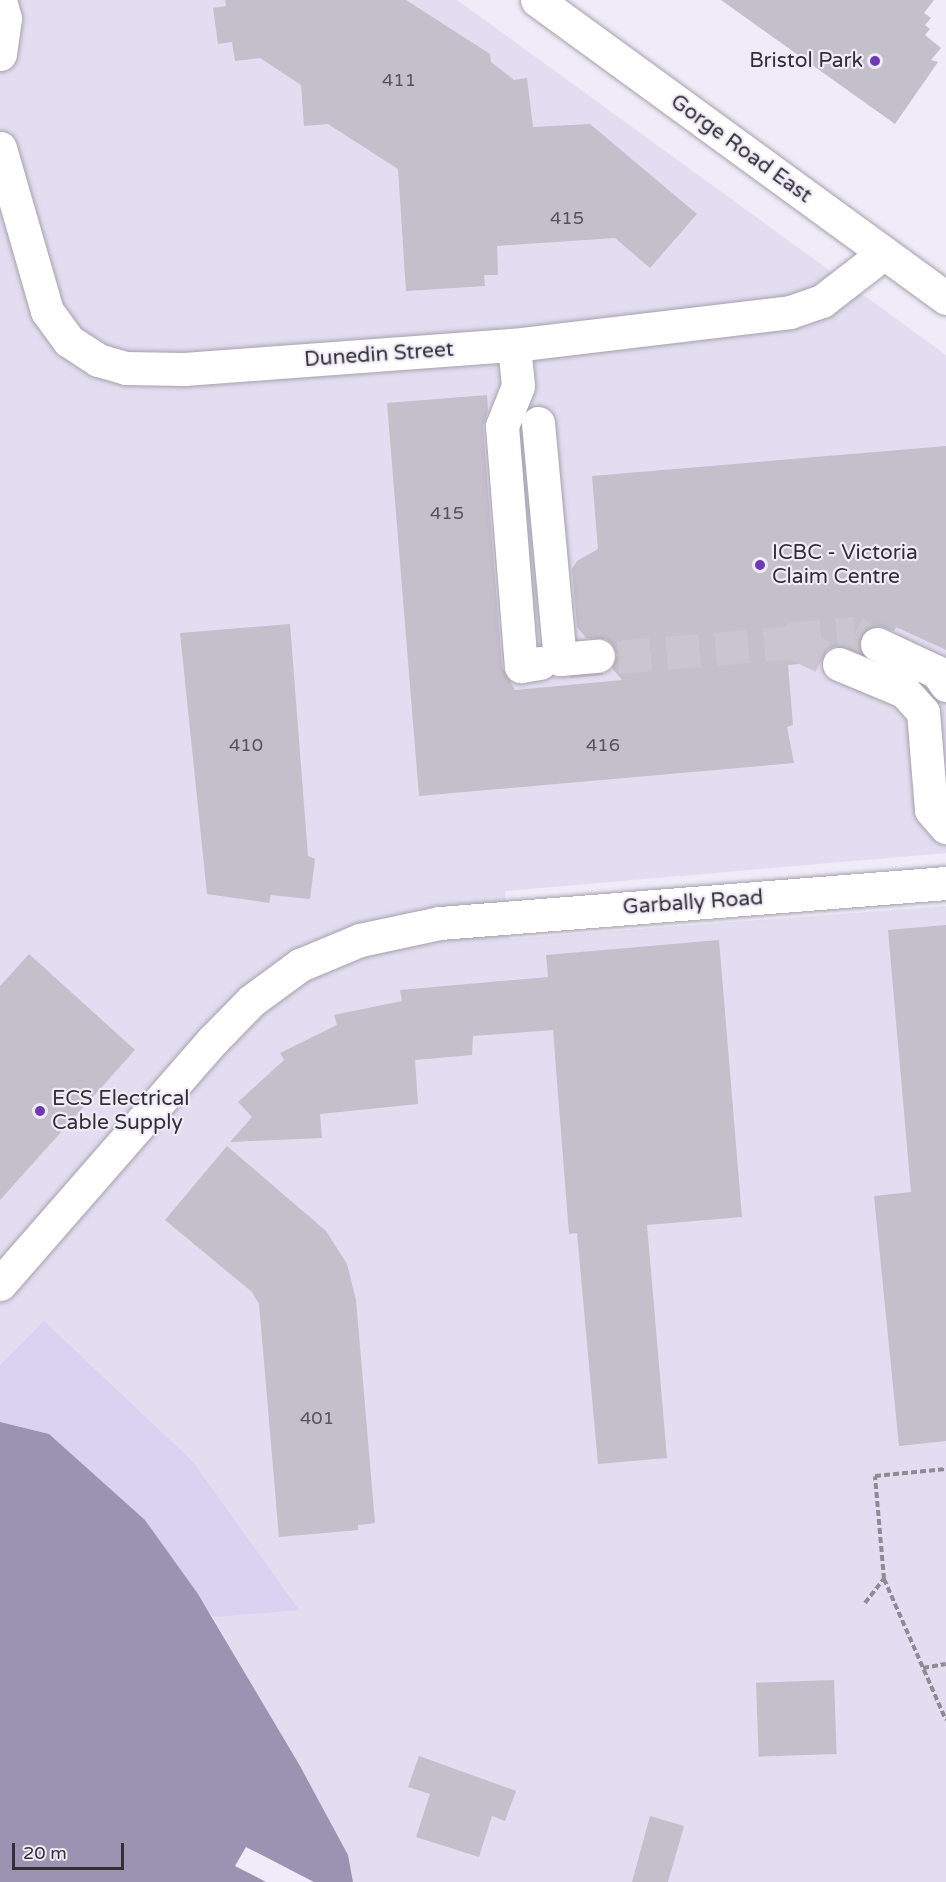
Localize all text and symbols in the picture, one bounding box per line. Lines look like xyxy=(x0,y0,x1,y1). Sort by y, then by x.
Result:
place label: Bristol Park xyxy=(749,48,863,74)
marker: Bristol Park xyxy=(868,54,882,68)
house number: 411 xyxy=(382,69,416,91)
street label: Gorge Road East xyxy=(666,89,816,209)
house number: 415 xyxy=(550,207,584,229)
street label: Dunedin Street xyxy=(303,337,455,373)
house number: 415 xyxy=(430,502,464,524)
place label: ICBC - Victoria Claim Centre xyxy=(772,540,918,590)
marker: ICBC - Victoria Claim Centre xyxy=(753,558,767,572)
house number: 410 xyxy=(229,734,263,756)
house number: 416 xyxy=(586,734,620,756)
street label: Garbally Road xyxy=(622,886,764,920)
place label: ECS Electrical Cable Supply xyxy=(52,1086,189,1136)
marker: ECS Electrical Cable Supply xyxy=(33,1104,47,1118)
house number: 401 xyxy=(300,1407,334,1429)
scale bar xyxy=(15,1831,128,1869)
text: 20 m xyxy=(23,1842,67,1864)

